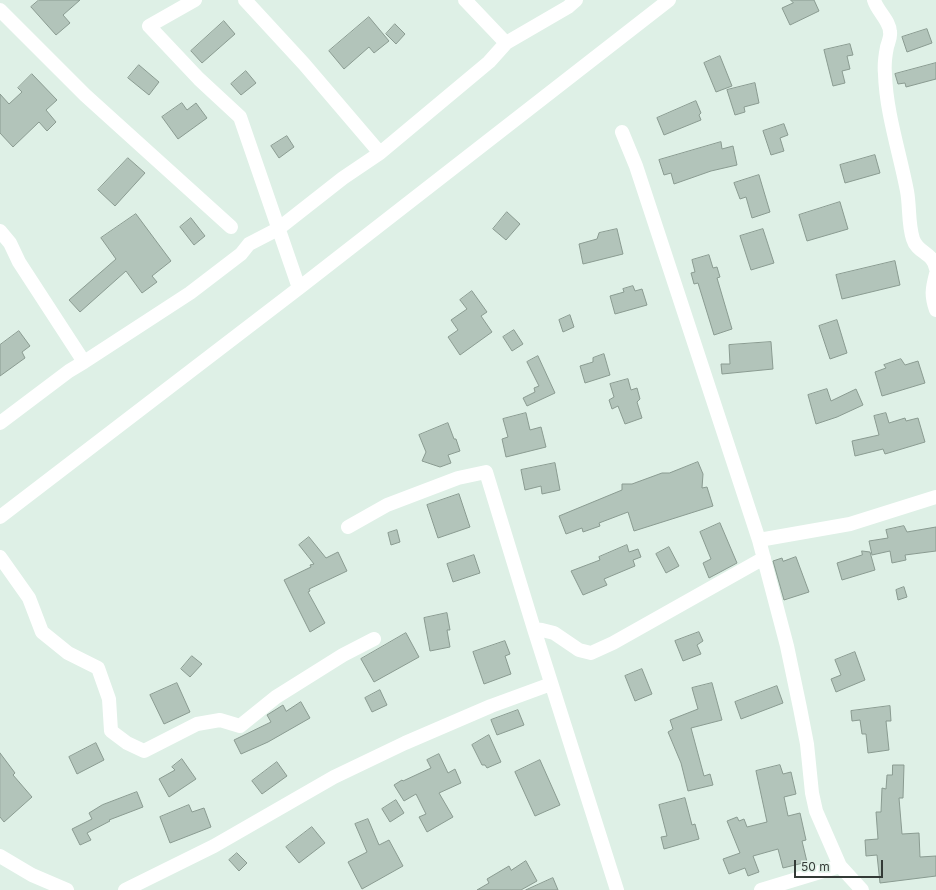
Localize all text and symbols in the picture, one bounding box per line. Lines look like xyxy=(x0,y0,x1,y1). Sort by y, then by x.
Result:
scale bar xyxy=(796,852,885,878)
text: 50 m xyxy=(801,859,830,874)

